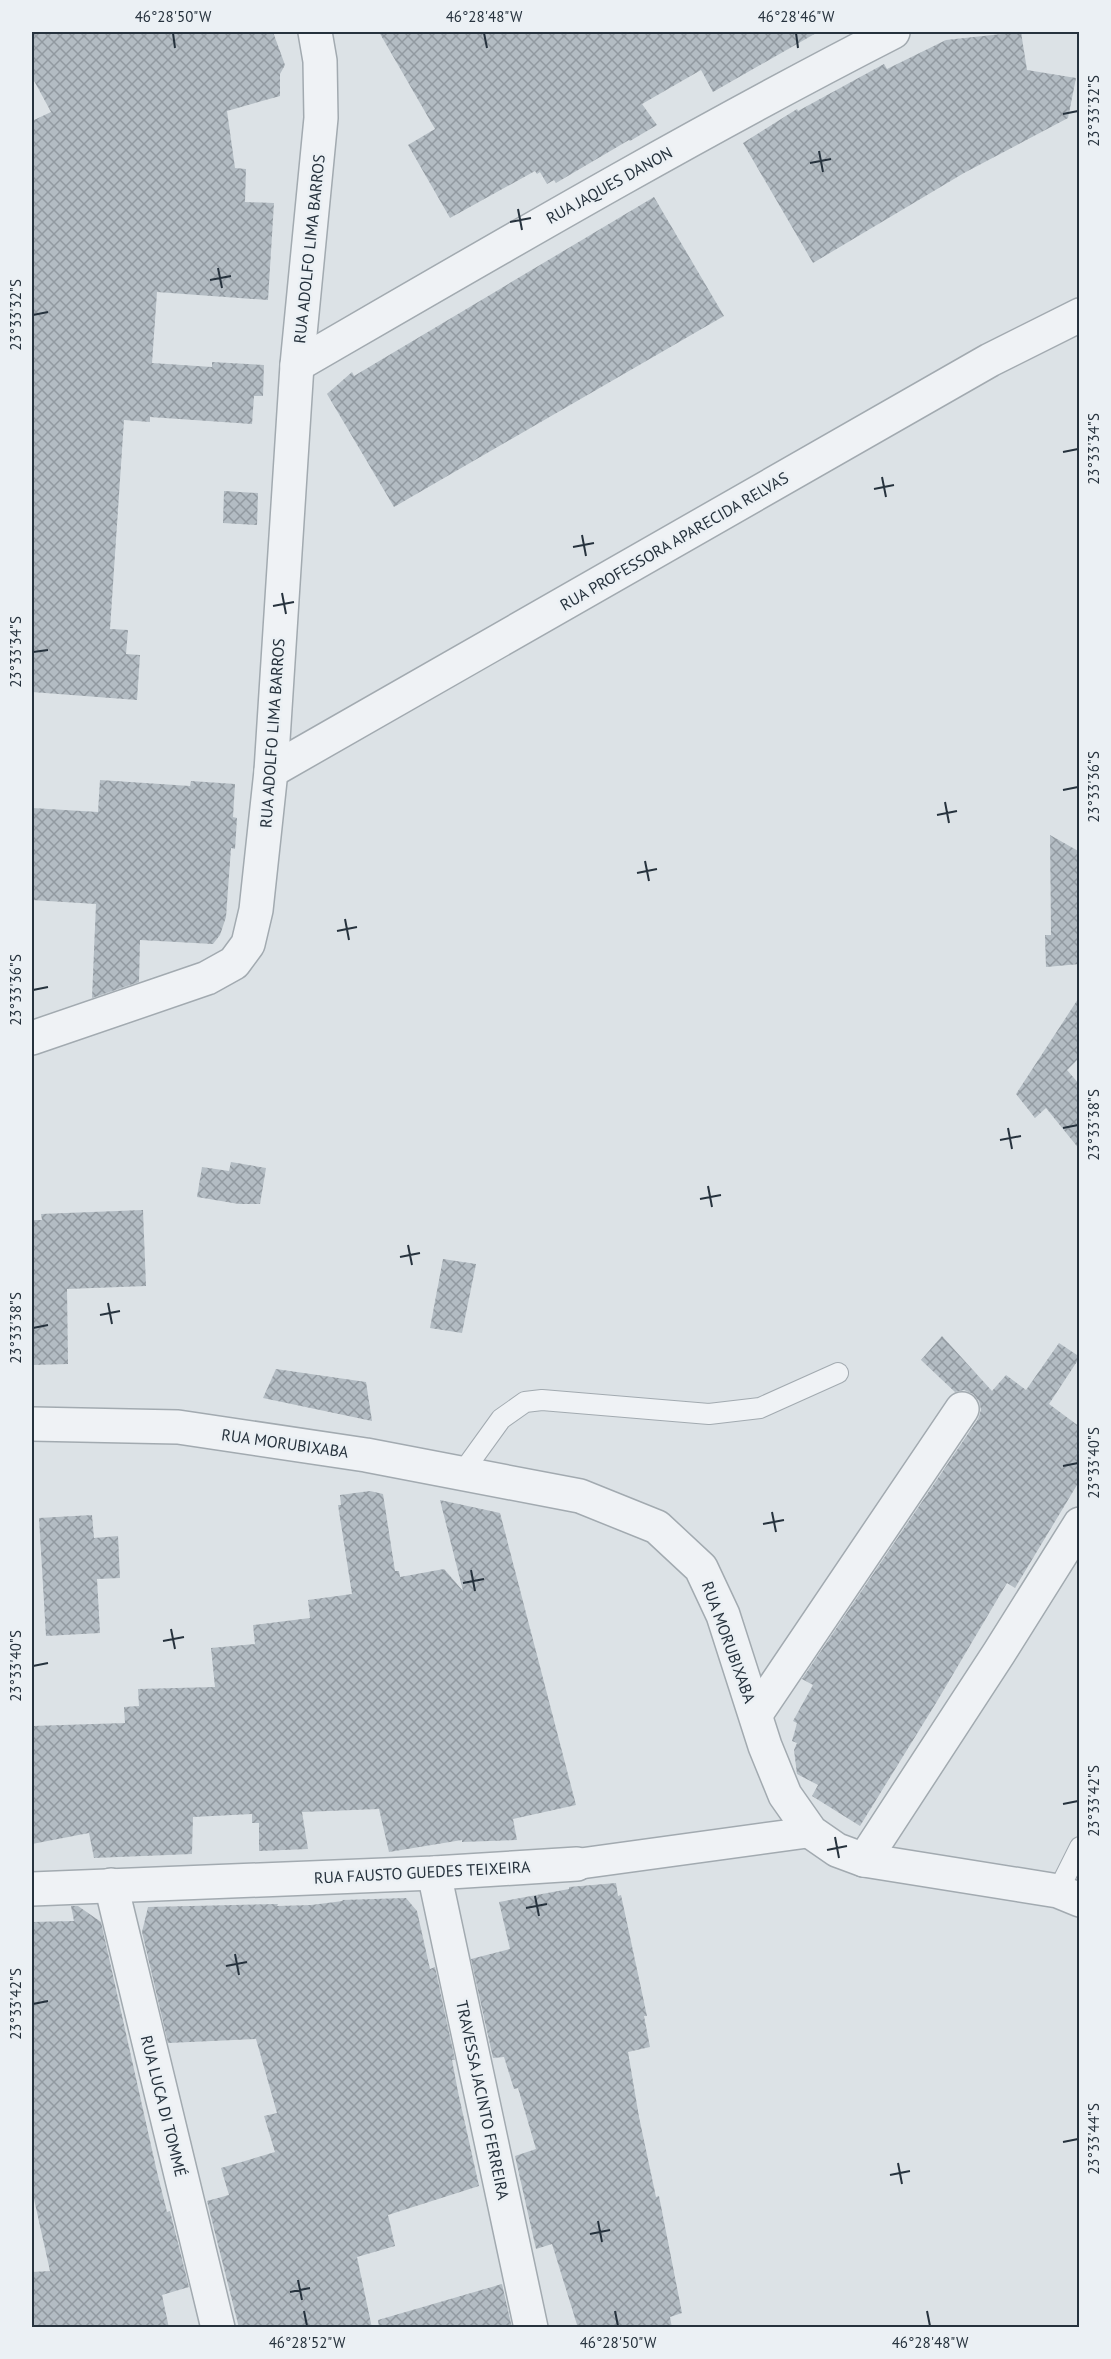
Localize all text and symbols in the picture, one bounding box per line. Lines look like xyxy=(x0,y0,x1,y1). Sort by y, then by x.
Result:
text: 46°28'50"W xyxy=(135,7,212,26)
text: 46°28'48"W xyxy=(446,7,523,26)
text: 46°28'46"W xyxy=(758,7,835,26)
text: 23°33'32"S xyxy=(1084,75,1103,147)
street label: RUA JAQUES DANON xyxy=(542,142,676,228)
street label: RUA ADOLFO LIMA BARROS xyxy=(289,153,329,345)
text: 23°33'32"S xyxy=(6,279,25,351)
text: 23°33'34"S xyxy=(1084,413,1103,485)
street label: RUA PROFESSORA APARECIDA RELVAS xyxy=(556,467,792,615)
text: 23°33'34"S xyxy=(6,616,25,688)
street label: RUA ADOLFO LIMA BARROS xyxy=(255,638,289,828)
text: 23°33'36"S xyxy=(1084,751,1103,823)
text: 23°33'36"S xyxy=(6,954,25,1026)
text: 23°33'38"S xyxy=(1084,1089,1103,1161)
text: 23°33'38"S xyxy=(6,1292,25,1364)
street label: RUA MORUBIXABA xyxy=(220,1424,350,1462)
text: 23°33'40"S xyxy=(1084,1427,1103,1499)
street label: RUA MORUBIXABA xyxy=(698,1578,760,1706)
text: 23°33'40"S xyxy=(6,1630,25,1702)
text: 23°33'42"S xyxy=(1084,1765,1103,1837)
street label: RUA FAUSTO GUEDES TEIXEIRA xyxy=(313,1856,531,1888)
text: 23°33'42"S xyxy=(6,1968,25,2040)
street label: TRAVESSA JACINTO FERREIRA xyxy=(452,1998,514,2202)
street label: RUA LUCA DI TOMMÉ xyxy=(137,2033,191,2179)
text: 23°33'44"S xyxy=(1084,2103,1103,2175)
text: 46°28'52"W xyxy=(269,2333,346,2352)
text: 46°28'50"W xyxy=(580,2333,657,2352)
text: 46°28'48"W xyxy=(892,2333,969,2352)

